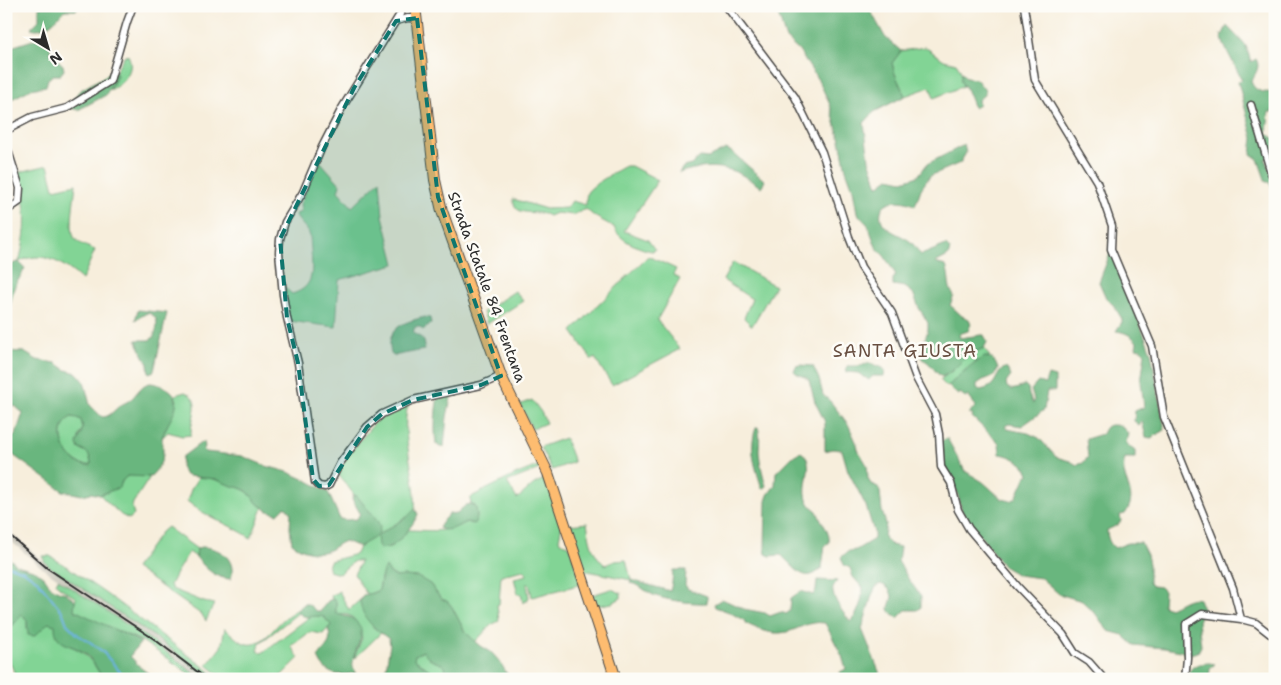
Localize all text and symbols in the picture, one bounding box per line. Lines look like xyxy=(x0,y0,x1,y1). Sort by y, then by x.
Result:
north arrow xyxy=(22,22,72,72)
text: N xyxy=(46,48,66,69)
street label: Strada Statale 84 Frentana xyxy=(443,189,531,386)
district label: SANTA GIUSTA xyxy=(833,339,977,363)

